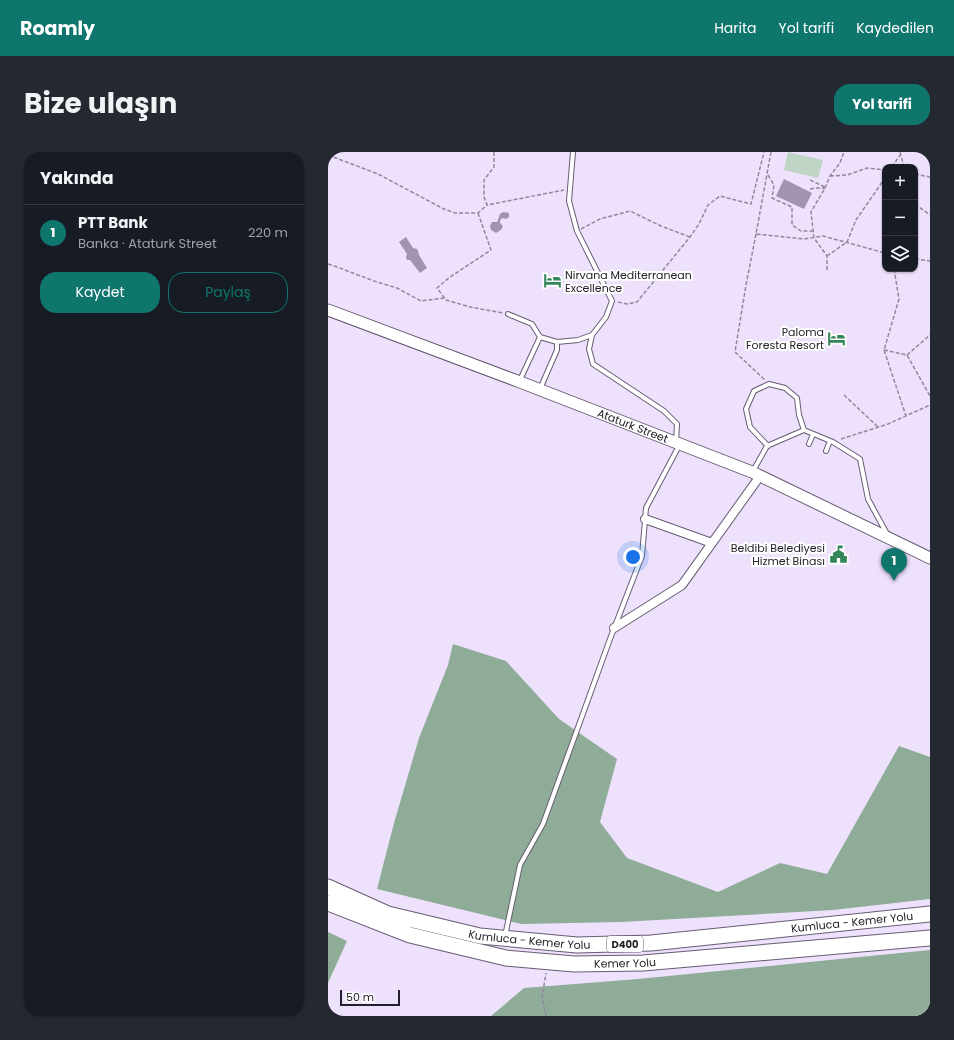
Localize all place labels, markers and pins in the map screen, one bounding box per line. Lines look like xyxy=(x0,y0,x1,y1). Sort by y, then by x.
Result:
place label: Nirvana Mediterranean Excellence xyxy=(565,267,692,296)
hotel icon: Nirvana Mediterranean Excellence xyxy=(542,271,562,291)
place label: Paloma Foresta Resort xyxy=(746,324,824,353)
hotel icon: Paloma Foresta Resort xyxy=(827,328,847,348)
place label: Beldibi Belediyesi Hizmet Binası xyxy=(731,540,825,569)
public building icon: Beldibi Belediyesi Hizmet Binası xyxy=(828,544,848,564)
pin: 1 xyxy=(881,548,907,581)

